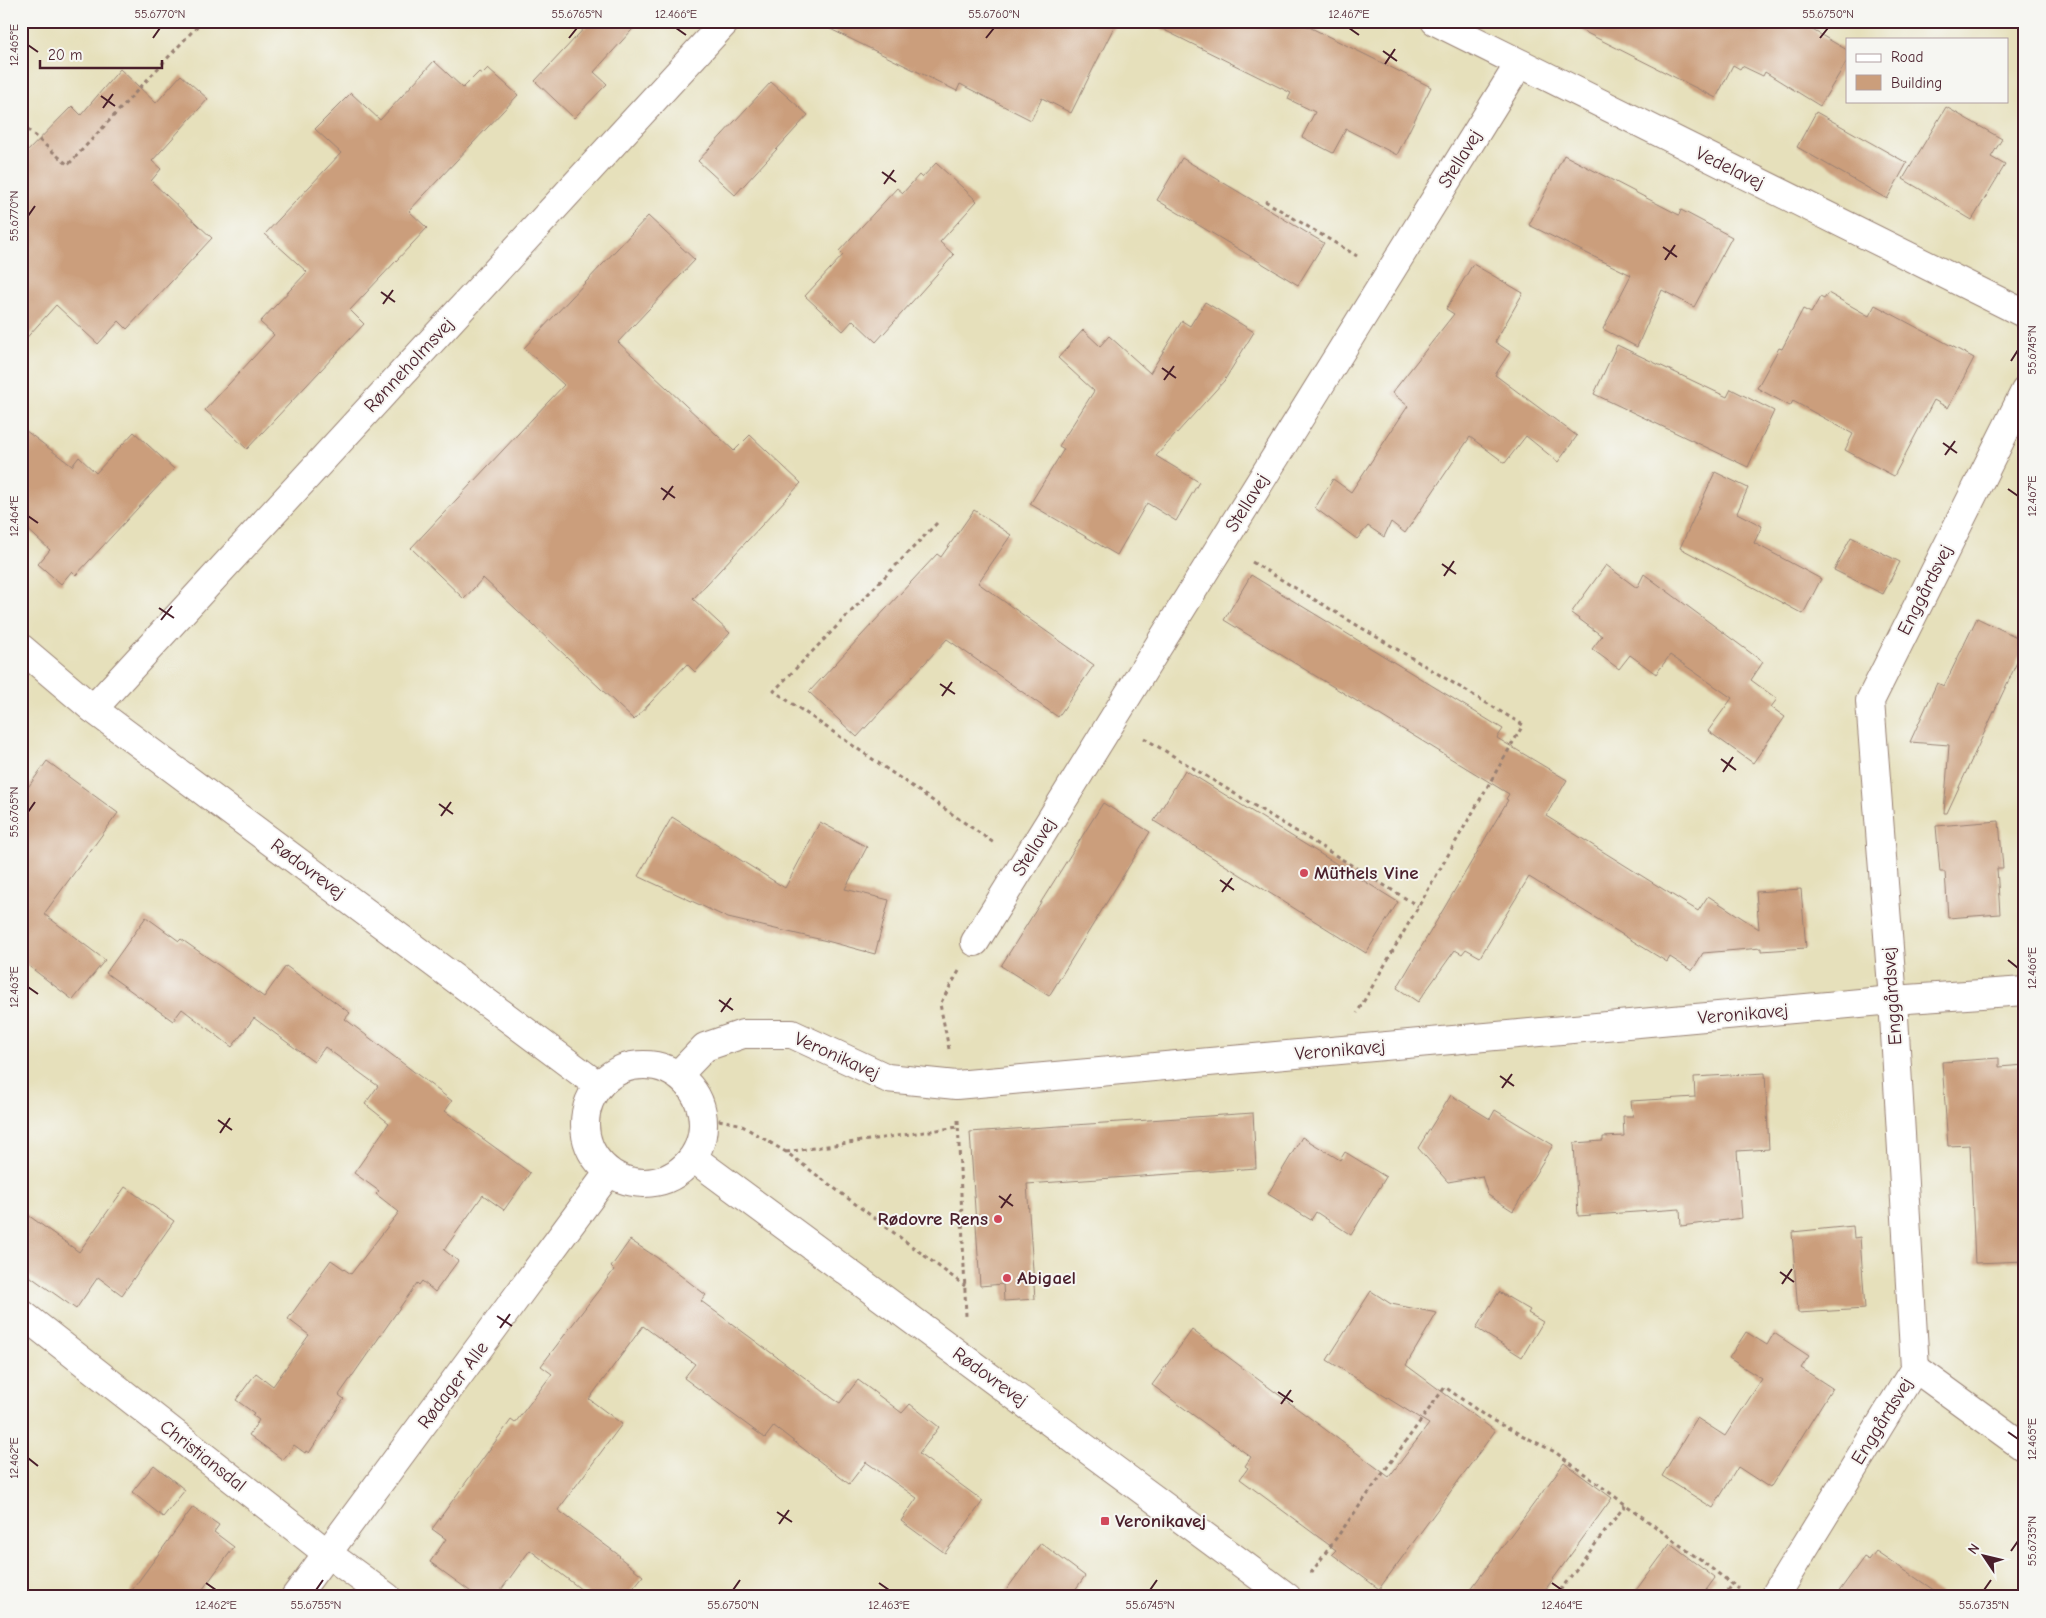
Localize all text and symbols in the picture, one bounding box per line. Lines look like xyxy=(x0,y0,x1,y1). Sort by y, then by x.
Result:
text: 55.6770°N xyxy=(135,7,185,21)
text: 55.6765°N xyxy=(552,7,602,21)
text: 12.466°E xyxy=(655,7,697,21)
text: 55.6760°N xyxy=(968,7,1020,21)
text: 12.467°E xyxy=(1328,7,1370,21)
text: 55.6750°N xyxy=(1802,7,1854,21)
text: 12.465°E xyxy=(7,24,21,66)
scale bar xyxy=(40,38,162,70)
legend xyxy=(1846,38,2008,102)
text: 20 m xyxy=(48,46,82,64)
text: Road xyxy=(1891,48,1923,66)
text: Building xyxy=(1891,74,1942,92)
street label: Stellavej xyxy=(1434,126,1486,192)
street label: Vedelavej xyxy=(1692,142,1768,194)
text: 55.6770°N xyxy=(7,191,21,241)
street label: Rønneholmsvej xyxy=(360,313,458,417)
text: 55.6745°N xyxy=(2025,325,2039,375)
street label: Stellavej xyxy=(1221,470,1273,536)
text: 12.467°E xyxy=(2025,475,2039,517)
text: 12.464°E xyxy=(7,495,21,537)
street label: Enggårdsvej xyxy=(1893,541,1957,639)
text: 55.6765°N xyxy=(7,787,21,837)
street label: Stellavej xyxy=(1008,814,1060,880)
street label: Rødovrevej xyxy=(267,834,349,904)
place label: Müthels Vine xyxy=(1314,862,1419,884)
marker: Müthels Vine xyxy=(1298,867,1310,879)
street label: Enggårdsvej xyxy=(1878,946,1906,1046)
text: 12.466°E xyxy=(2025,947,2039,989)
text: 12.463°E xyxy=(7,966,21,1008)
street label: Veronikavej xyxy=(1697,999,1789,1029)
street label: Veronikavej xyxy=(791,1027,883,1085)
street label: Veronikavej xyxy=(1294,1035,1386,1065)
place label: Rødovre Rens xyxy=(877,1208,988,1230)
marker: Rødovre Rens xyxy=(992,1213,1004,1225)
place label: Abigael xyxy=(1017,1267,1076,1289)
marker: Abigael xyxy=(1001,1272,1013,1284)
street label: Rødager Alle xyxy=(413,1337,493,1433)
street label: Rødovrevej xyxy=(948,1342,1032,1412)
street label: Enggårdsvej xyxy=(1847,1373,1917,1469)
street label: Christiansdal xyxy=(155,1415,251,1497)
text: 12.465°E xyxy=(2025,1418,2039,1460)
text: 12.462°E xyxy=(7,1437,21,1479)
place label: Veronikavej xyxy=(1115,1510,1206,1532)
marker: Veronikavej xyxy=(1099,1515,1111,1527)
text: 55.6735°N xyxy=(2025,1516,2039,1566)
north arrow xyxy=(1958,1530,2008,1580)
text: N xyxy=(1964,1540,1983,1557)
text: 12.462°E xyxy=(195,1598,237,1612)
text: 55.6755°N xyxy=(291,1598,341,1612)
text: 55.6750°N xyxy=(707,1598,759,1612)
text: 12.463°E xyxy=(868,1598,910,1612)
text: 55.6745°N xyxy=(1125,1598,1175,1612)
text: 12.464°E xyxy=(1541,1598,1583,1612)
text: 55.6735°N xyxy=(1959,1598,2009,1612)

